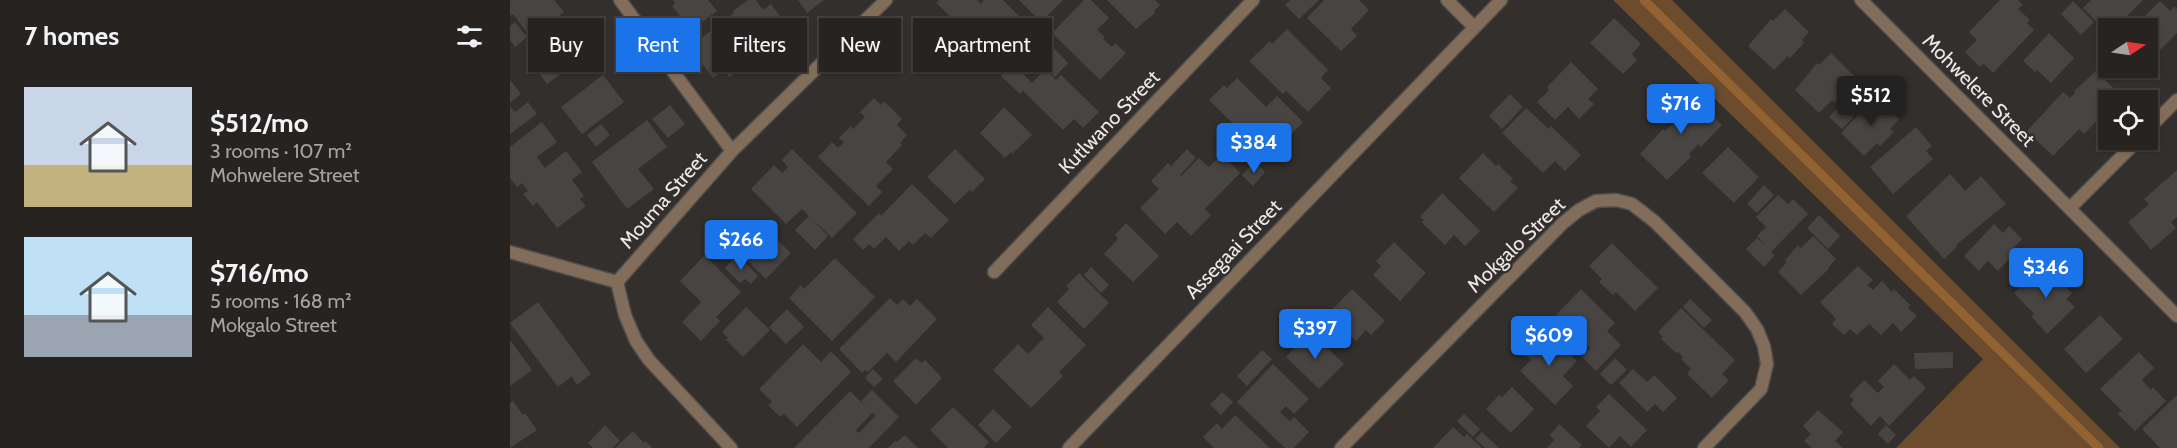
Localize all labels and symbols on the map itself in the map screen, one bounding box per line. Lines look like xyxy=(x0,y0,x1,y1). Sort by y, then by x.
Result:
north arrow xyxy=(2098,18,2158,78)
street label: Mohwelere Street xyxy=(1918,29,2040,151)
street label: Kutlwano Street xyxy=(1054,65,1165,179)
pin: $512 xyxy=(1835,76,1907,127)
pin: $716 xyxy=(1645,84,1717,135)
pin: $384 xyxy=(1218,123,1290,174)
street label: Mouma Street xyxy=(614,146,712,253)
street label: Mokgalo Street xyxy=(1462,192,1570,298)
street label: Assegaai Street xyxy=(1180,194,1286,304)
pin: $266 xyxy=(705,220,777,271)
pin: $346 xyxy=(2010,248,2082,299)
pin: $397 xyxy=(1279,309,1351,360)
pin: $609 xyxy=(1513,316,1585,367)

